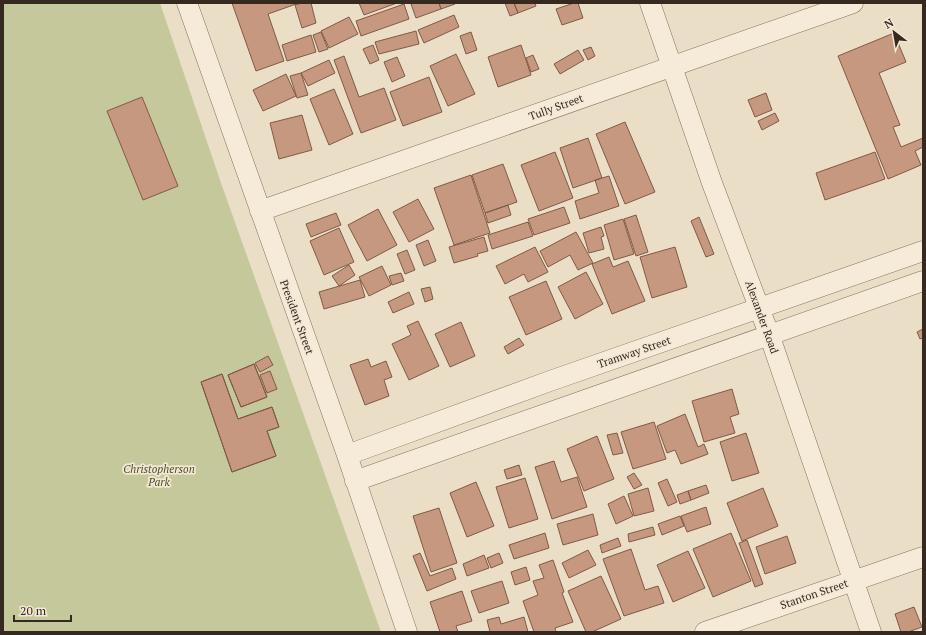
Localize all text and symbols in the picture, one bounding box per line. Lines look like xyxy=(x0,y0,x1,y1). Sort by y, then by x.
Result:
north arrow xyxy=(874,12,914,52)
text: N xyxy=(882,15,897,32)
street label: Tully Street xyxy=(527,91,585,123)
street label: President Street xyxy=(277,278,317,356)
street label: Alexander Road xyxy=(742,278,782,356)
street label: Tramway Street xyxy=(595,333,673,371)
park label: Christopherson Park xyxy=(123,462,195,489)
street label: Stanton Street xyxy=(778,576,850,612)
scale bar xyxy=(14,597,71,623)
text: 20 m xyxy=(20,603,47,618)

